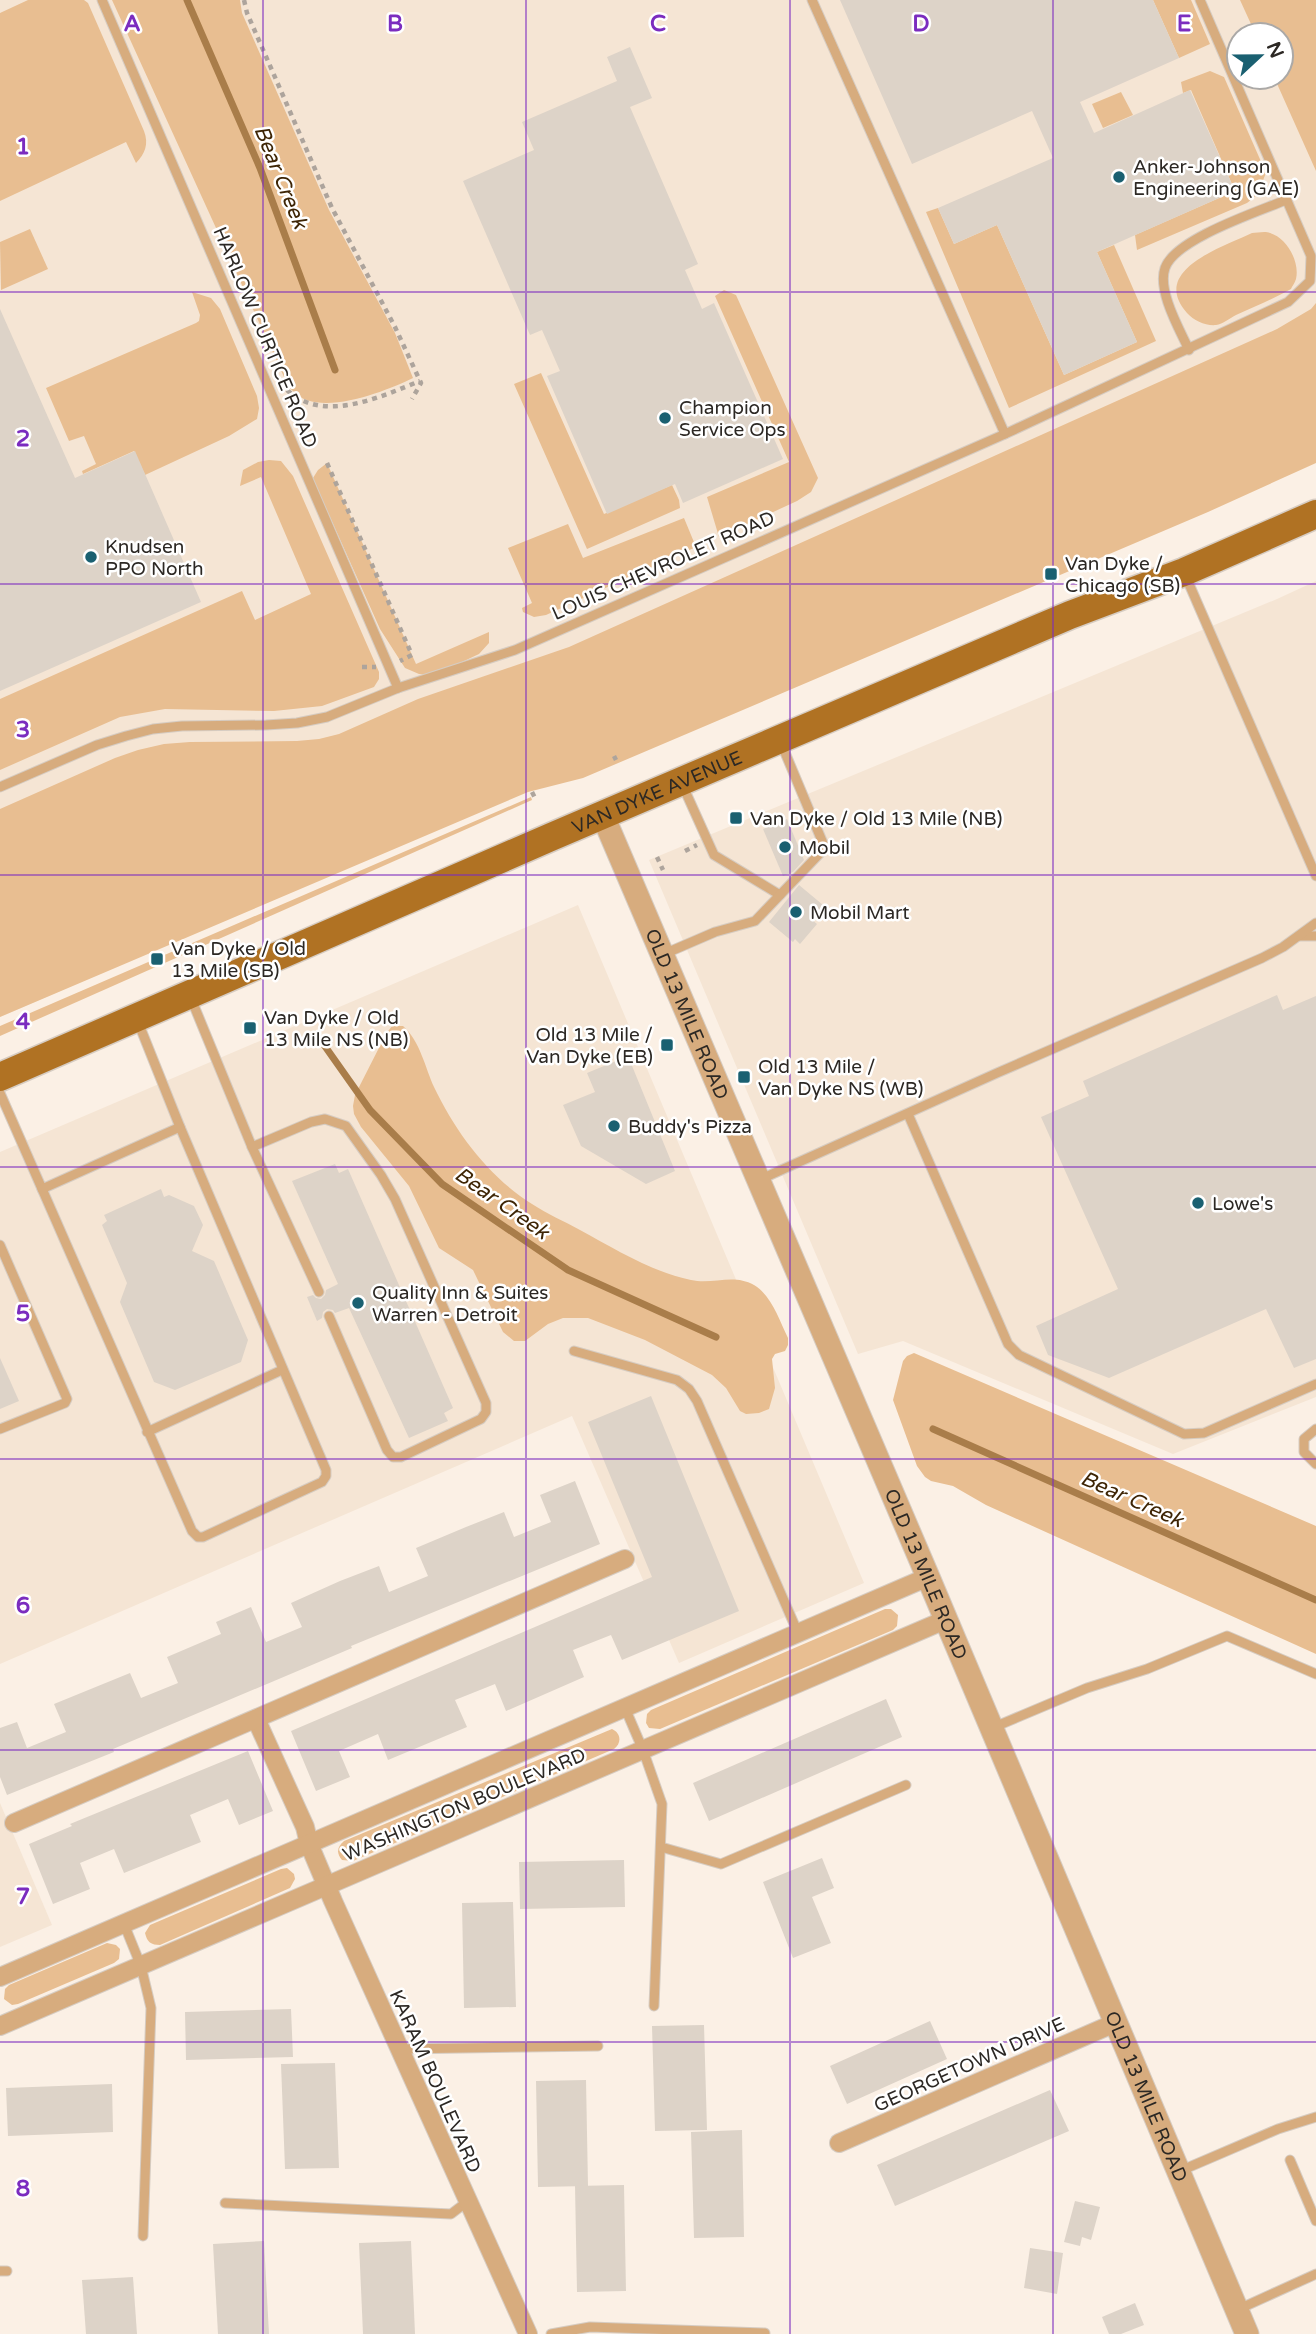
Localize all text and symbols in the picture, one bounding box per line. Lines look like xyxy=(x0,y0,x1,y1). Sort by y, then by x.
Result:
text: A xyxy=(123,10,141,38)
text: B xyxy=(387,10,403,38)
text: C xyxy=(650,10,666,38)
text: D xyxy=(912,10,930,38)
text: E xyxy=(1177,10,1191,38)
north arrow xyxy=(1225,21,1295,91)
text: N xyxy=(1262,39,1288,61)
water label: Bear Creek xyxy=(249,122,313,234)
text: 1 xyxy=(16,133,30,161)
place label: Anker-Johnson Engineering (GAE) xyxy=(1133,156,1299,200)
marker: Anker-Johnson Engineering (GAE) xyxy=(1111,169,1127,185)
street label: HARLOW CURTICE ROAD xyxy=(208,224,322,451)
place label: Champion Service Ops xyxy=(679,397,786,441)
marker: Champion Service Ops xyxy=(657,410,673,426)
text: 2 xyxy=(16,425,30,453)
street label: LOUIS CHEVROLET ROAD xyxy=(549,507,778,625)
place label: Knudsen PPO North xyxy=(105,536,204,580)
marker: Knudsen PPO North xyxy=(83,549,99,565)
place label: Van Dyke / Chicago (SB) xyxy=(1065,553,1180,597)
marker: Van Dyke / Chicago (SB) xyxy=(1043,566,1059,582)
text: 3 xyxy=(16,716,30,744)
street label: VAN DYKE AVENUE xyxy=(569,747,746,839)
place label: Van Dyke / Old 13 Mile (NB) xyxy=(750,808,1002,830)
marker: Van Dyke / Old 13 Mile (NB) xyxy=(728,810,744,826)
place label: Mobil xyxy=(799,837,850,859)
marker: Mobil xyxy=(777,839,793,855)
place label: Mobil Mart xyxy=(810,902,910,924)
marker: Mobil Mart xyxy=(788,904,804,920)
street label: OLD 13 MILE ROAD xyxy=(640,925,733,1103)
place label: Van Dyke / Old 13 Mile (SB) xyxy=(171,938,306,982)
marker: Van Dyke / Old 13 Mile (SB) xyxy=(149,951,165,967)
place label: Van Dyke / Old 13 Mile NS (NB) xyxy=(264,1007,408,1051)
text: 4 xyxy=(16,1008,31,1036)
marker: Van Dyke / Old 13 Mile NS (NB) xyxy=(242,1020,258,1036)
place label: Old 13 Mile / Van Dyke (EB) xyxy=(526,1024,653,1068)
marker: Old 13 Mile / Van Dyke (EB) xyxy=(659,1037,675,1053)
place label: Old 13 Mile / Van Dyke NS (WB) xyxy=(758,1056,924,1100)
marker: Old 13 Mile / Van Dyke NS (WB) xyxy=(736,1069,752,1085)
place label: Buddy's Pizza xyxy=(628,1116,752,1138)
marker: Buddy's Pizza xyxy=(606,1118,622,1134)
water label: Bear Creek xyxy=(450,1162,555,1246)
place label: Lowe's xyxy=(1212,1193,1273,1215)
marker: Lowe's xyxy=(1190,1195,1206,1211)
place label: Quality Inn & Suites Warren - Detroit xyxy=(372,1282,548,1326)
marker: Quality Inn & Suites Warren - Detroit xyxy=(350,1295,366,1311)
text: 5 xyxy=(16,1300,30,1328)
water label: Bear Creek xyxy=(1077,1466,1188,1534)
street label: OLD 13 MILE ROAD xyxy=(880,1486,971,1663)
text: 6 xyxy=(16,1592,30,1620)
street label: WASHINGTON BOULEVARD xyxy=(340,1744,589,1866)
text: 7 xyxy=(16,1883,30,1911)
street label: KARAM BOULEVARD xyxy=(385,1987,485,2176)
street label: OLD 13 MILE ROAD xyxy=(1100,2008,1192,2185)
street label: GEORGETOWN DRIVE xyxy=(871,2013,1068,2117)
text: 8 xyxy=(16,2175,30,2203)

